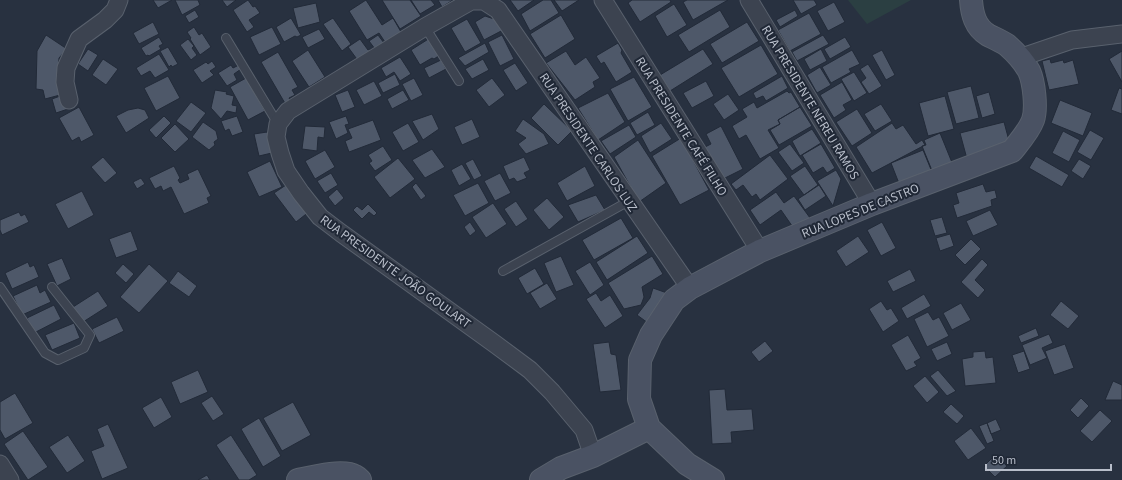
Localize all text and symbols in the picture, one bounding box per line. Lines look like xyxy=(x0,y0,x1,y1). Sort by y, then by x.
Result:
street label: RUA PRESIDENTE NEREU RAMOS xyxy=(757,22,863,183)
street label: RUA PRESIDENTE CAFÉ FILHO xyxy=(631,54,731,199)
street label: RUA PRESIDENTE CARLOS LUZ xyxy=(535,69,642,216)
street label: RUA LOPES DE CASTRO xyxy=(799,179,922,243)
street label: RUA PRESIDENTE JOÃO GOULART xyxy=(316,211,475,333)
scale bar xyxy=(986,446,1111,472)
text: 50 m xyxy=(992,452,1016,469)

